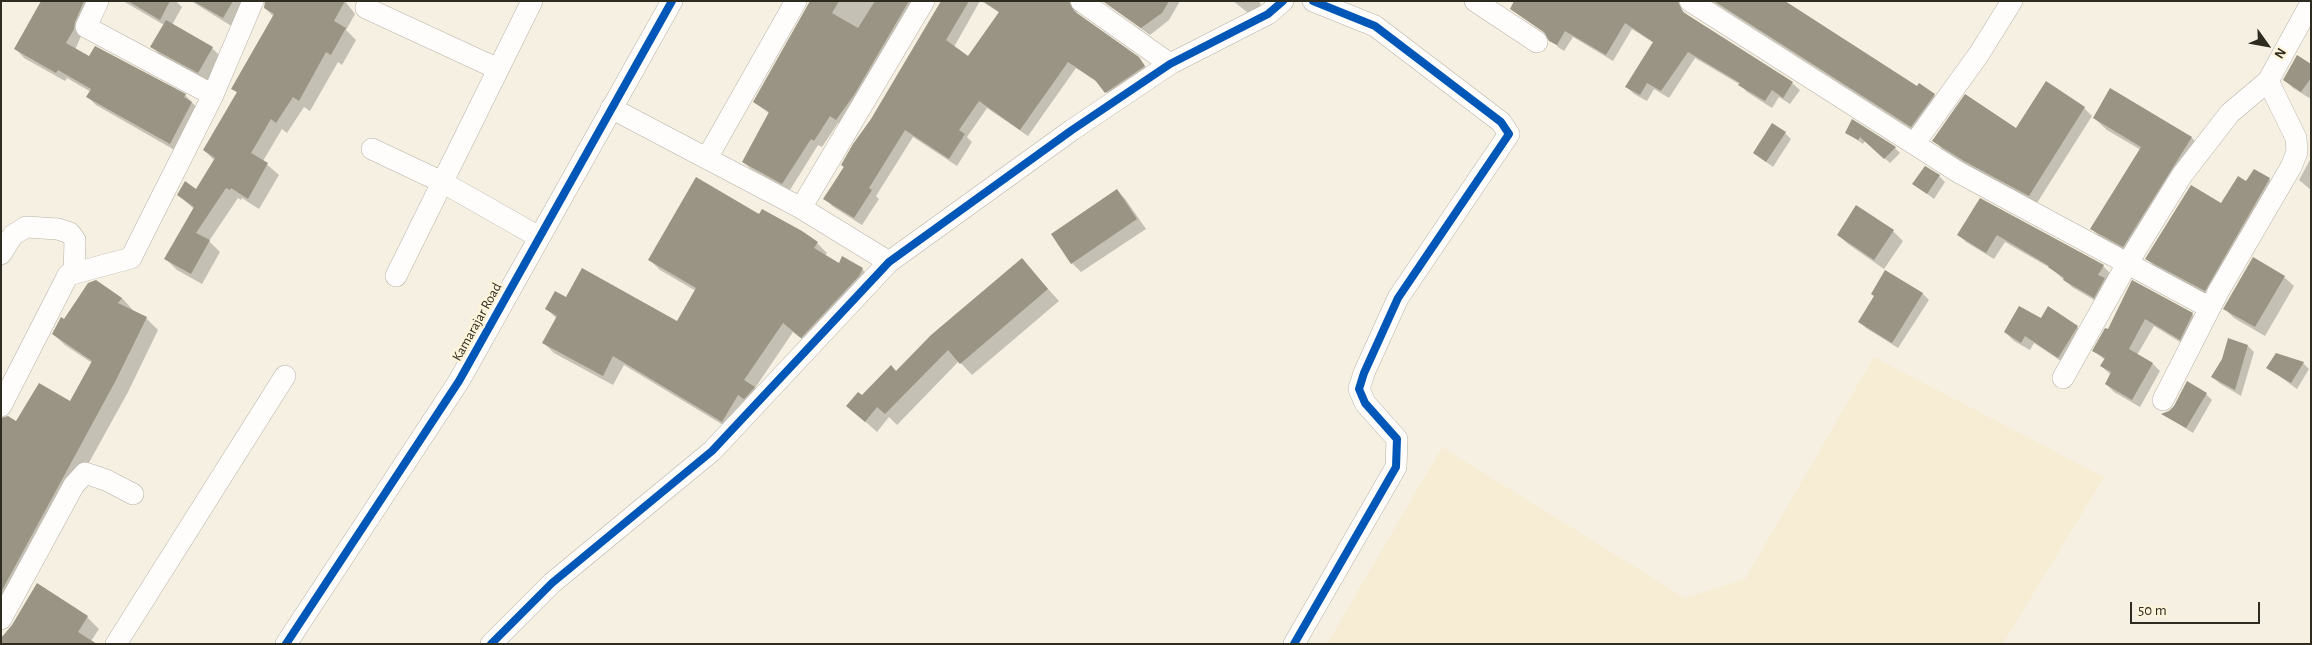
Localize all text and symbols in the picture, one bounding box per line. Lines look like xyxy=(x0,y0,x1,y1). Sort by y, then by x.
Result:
north arrow xyxy=(2242,20,2292,70)
text: N xyxy=(2271,45,2288,61)
street label: Kamarajar Road xyxy=(449,280,505,364)
scale bar xyxy=(2132,592,2262,624)
text: 50 m xyxy=(2138,603,2167,618)

